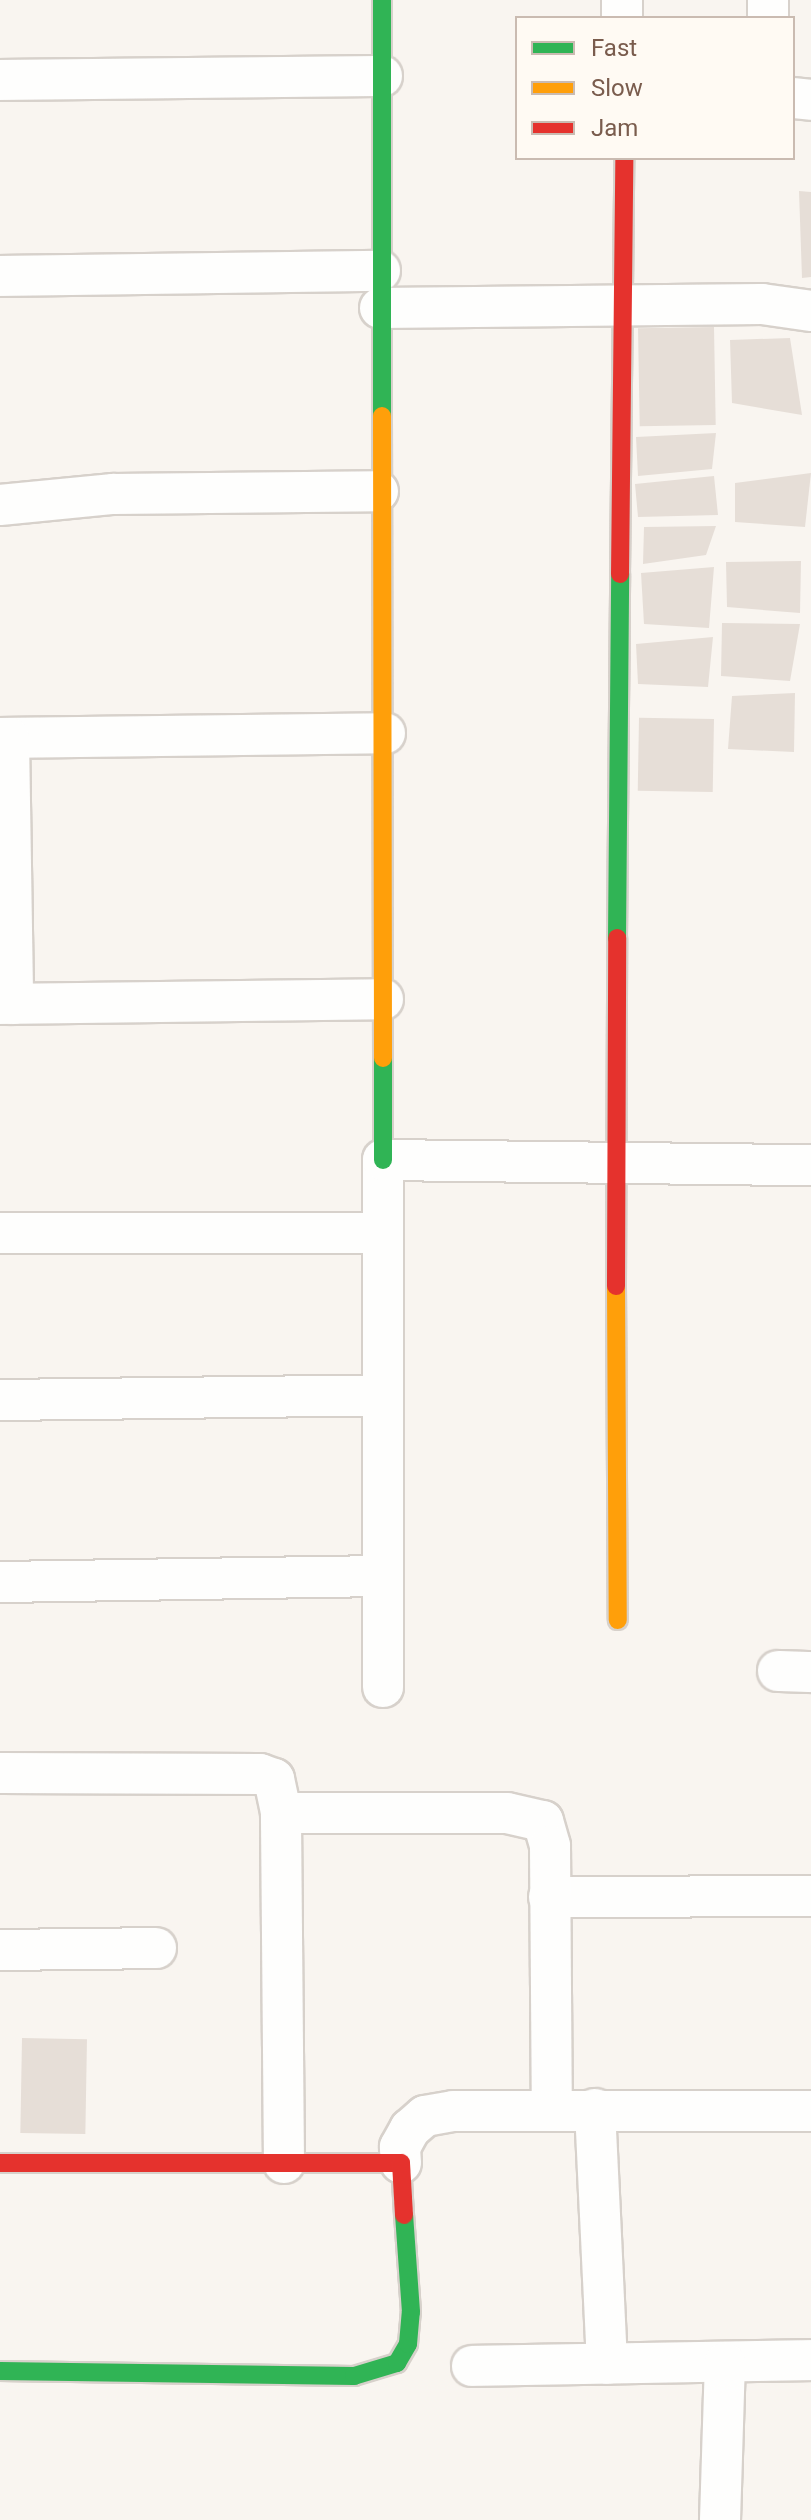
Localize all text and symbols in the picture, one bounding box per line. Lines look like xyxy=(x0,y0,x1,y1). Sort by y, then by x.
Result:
legend xyxy=(515,16,795,160)
text: Fast xyxy=(591,34,637,62)
text: Slow xyxy=(591,74,643,102)
text: Jam xyxy=(591,114,638,142)

